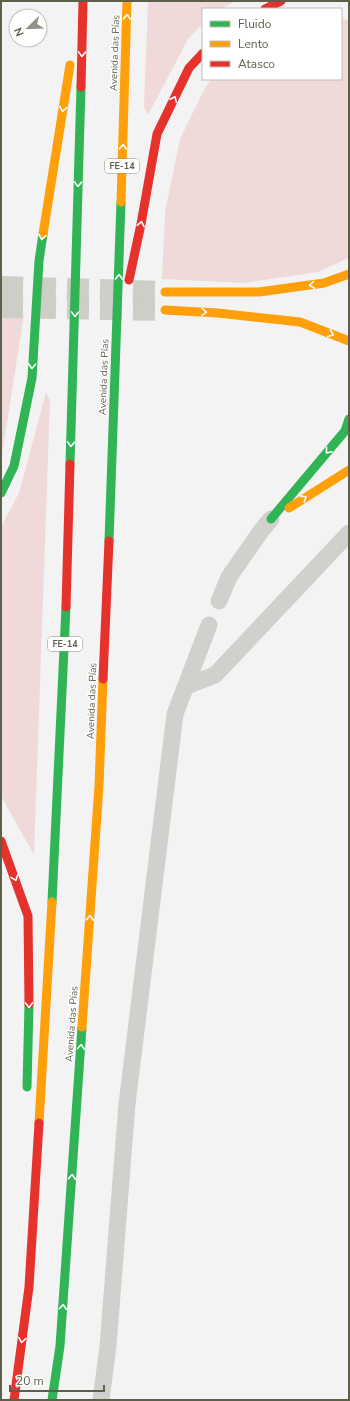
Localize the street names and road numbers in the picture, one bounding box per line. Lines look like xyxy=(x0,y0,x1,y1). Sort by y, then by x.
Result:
street label: Avenida das Pías xyxy=(107,14,123,91)
road number: FE-14 xyxy=(105,159,139,173)
street label: Avenida das Pías xyxy=(96,338,112,415)
road number: FE-14 xyxy=(48,637,82,651)
street label: Avenida das Pías xyxy=(84,662,100,739)
street label: Avenida das Pías xyxy=(62,985,82,1063)

